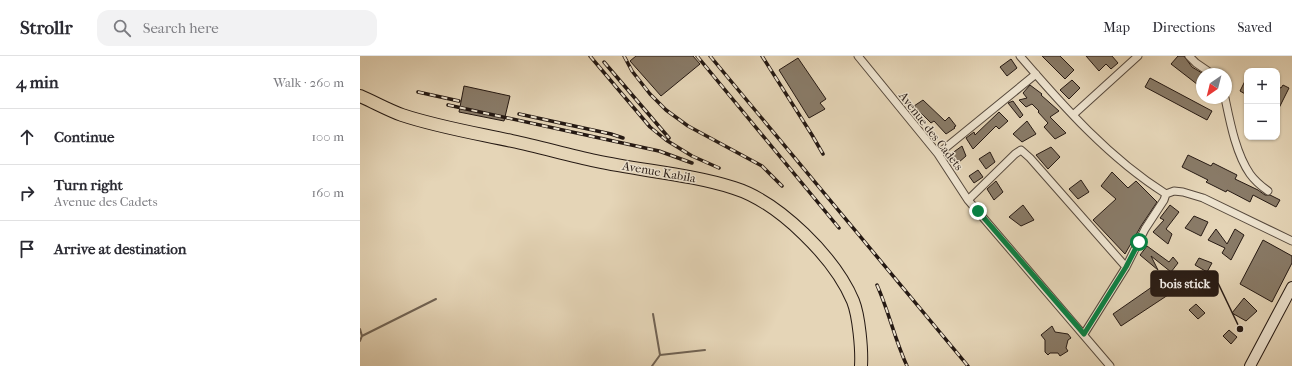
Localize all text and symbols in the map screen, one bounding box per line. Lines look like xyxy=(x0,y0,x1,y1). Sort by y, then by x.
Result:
search box xyxy=(97,10,377,46)
text: Strollr xyxy=(20,17,73,39)
icon: search xyxy=(111,17,133,39)
text: Search here xyxy=(143,19,219,37)
text: Map xyxy=(1103,19,1130,36)
text: Directions xyxy=(1152,19,1215,36)
text: Saved xyxy=(1237,19,1272,36)
north arrow xyxy=(1196,68,1232,104)
map controls xyxy=(1244,68,1280,140)
button: + xyxy=(1244,68,1280,104)
text: 4 min xyxy=(16,72,59,92)
text: Walk · 260 m xyxy=(273,75,344,90)
street label: Avenue des Cadets xyxy=(895,88,966,173)
button: − xyxy=(1244,104,1280,140)
icon: ahead xyxy=(16,126,38,148)
text: Continue xyxy=(54,128,114,146)
text: 100 m xyxy=(311,129,344,144)
street label: Avenue Kabila xyxy=(620,158,697,185)
text: Turn right xyxy=(54,176,123,194)
icon: right xyxy=(16,182,38,204)
text: 160 m xyxy=(312,185,344,200)
text: Avenue des Cadets xyxy=(54,194,158,209)
route end xyxy=(969,202,987,220)
route start xyxy=(1130,233,1148,251)
icon: arrive xyxy=(16,238,38,260)
text: Arrive at destination xyxy=(54,240,186,258)
callout: bois stick xyxy=(1151,271,1218,296)
text: bois stick xyxy=(1159,276,1211,291)

